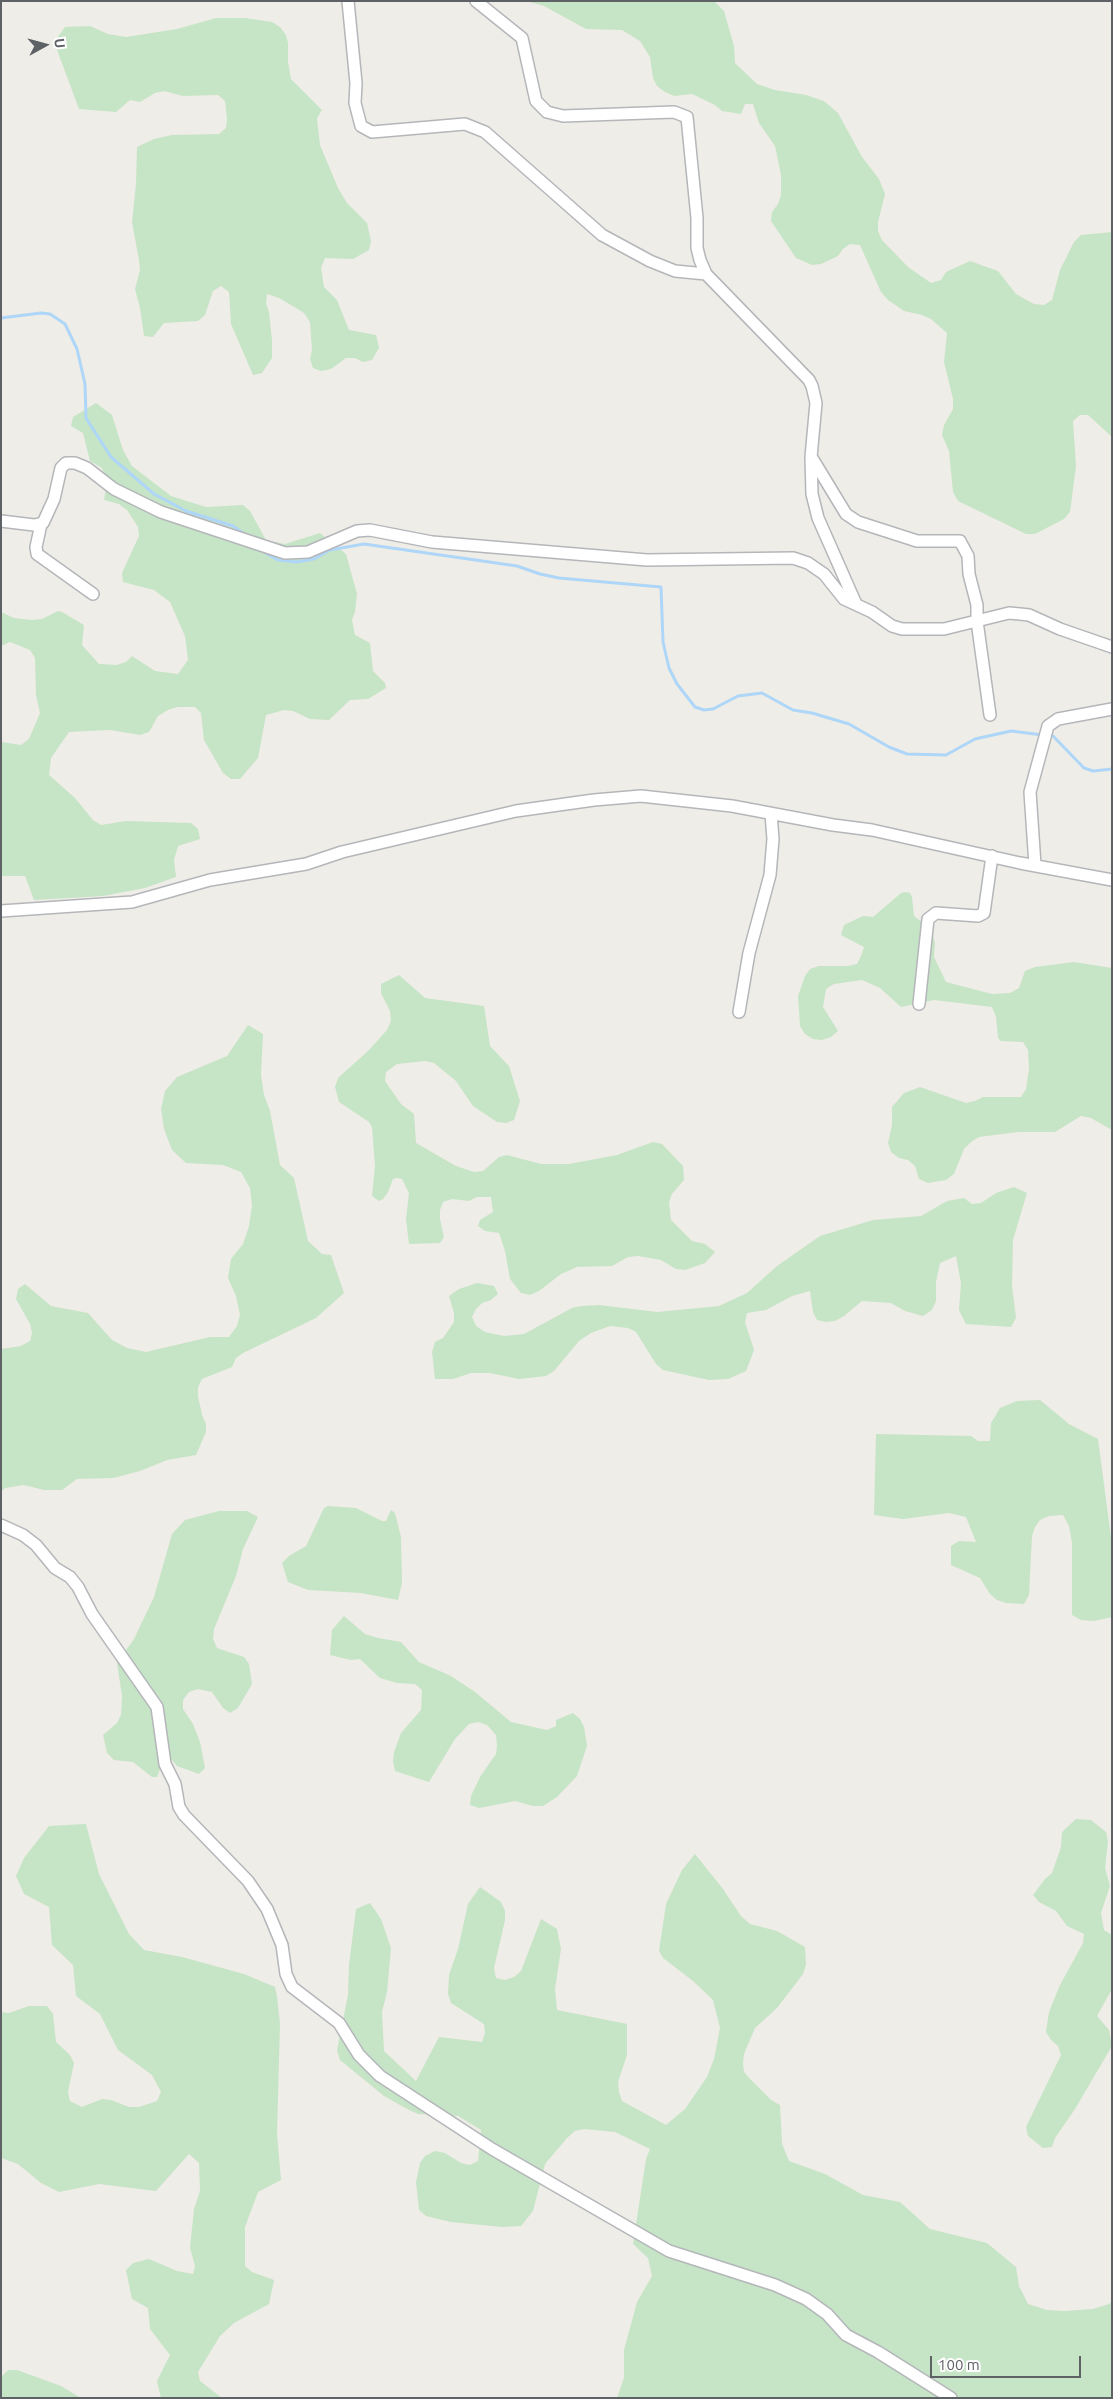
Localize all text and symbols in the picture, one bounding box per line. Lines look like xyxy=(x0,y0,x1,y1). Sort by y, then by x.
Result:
north arrow xyxy=(20,20,70,70)
text: U xyxy=(51,37,68,49)
scale bar xyxy=(933,2346,1084,2378)
text: 100 m xyxy=(938,2356,980,2373)

